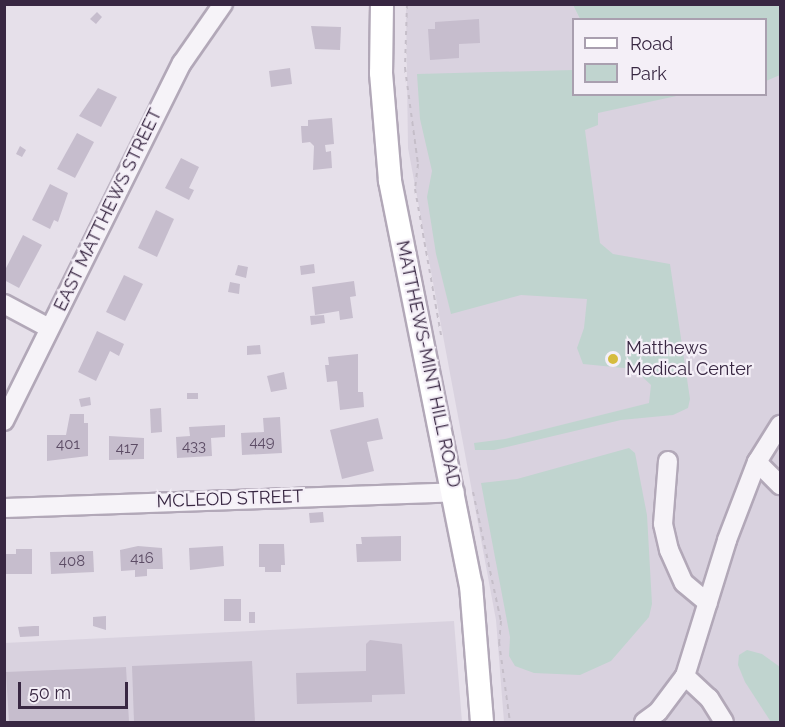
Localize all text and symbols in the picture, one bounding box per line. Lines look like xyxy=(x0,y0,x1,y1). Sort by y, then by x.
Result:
legend xyxy=(572,18,767,96)
text: Road xyxy=(630,33,673,54)
text: Park xyxy=(630,63,667,84)
street label: EAST MATTHEWS STREET xyxy=(49,105,167,315)
street label: MATTHEWS-MINT HILL ROAD xyxy=(391,238,465,490)
place label: Matthews Medical Center xyxy=(626,338,753,380)
marker: Matthews Medical Center xyxy=(604,350,622,368)
house number: 449 xyxy=(249,434,275,452)
house number: 401 xyxy=(56,436,80,454)
house number: 433 xyxy=(182,438,206,456)
house number: 417 xyxy=(116,440,138,458)
street label: MCLEOD STREET xyxy=(156,486,304,512)
house number: 416 xyxy=(130,550,154,568)
house number: 408 xyxy=(59,553,85,571)
scale bar xyxy=(21,670,130,708)
text: 50 m xyxy=(29,682,71,703)

